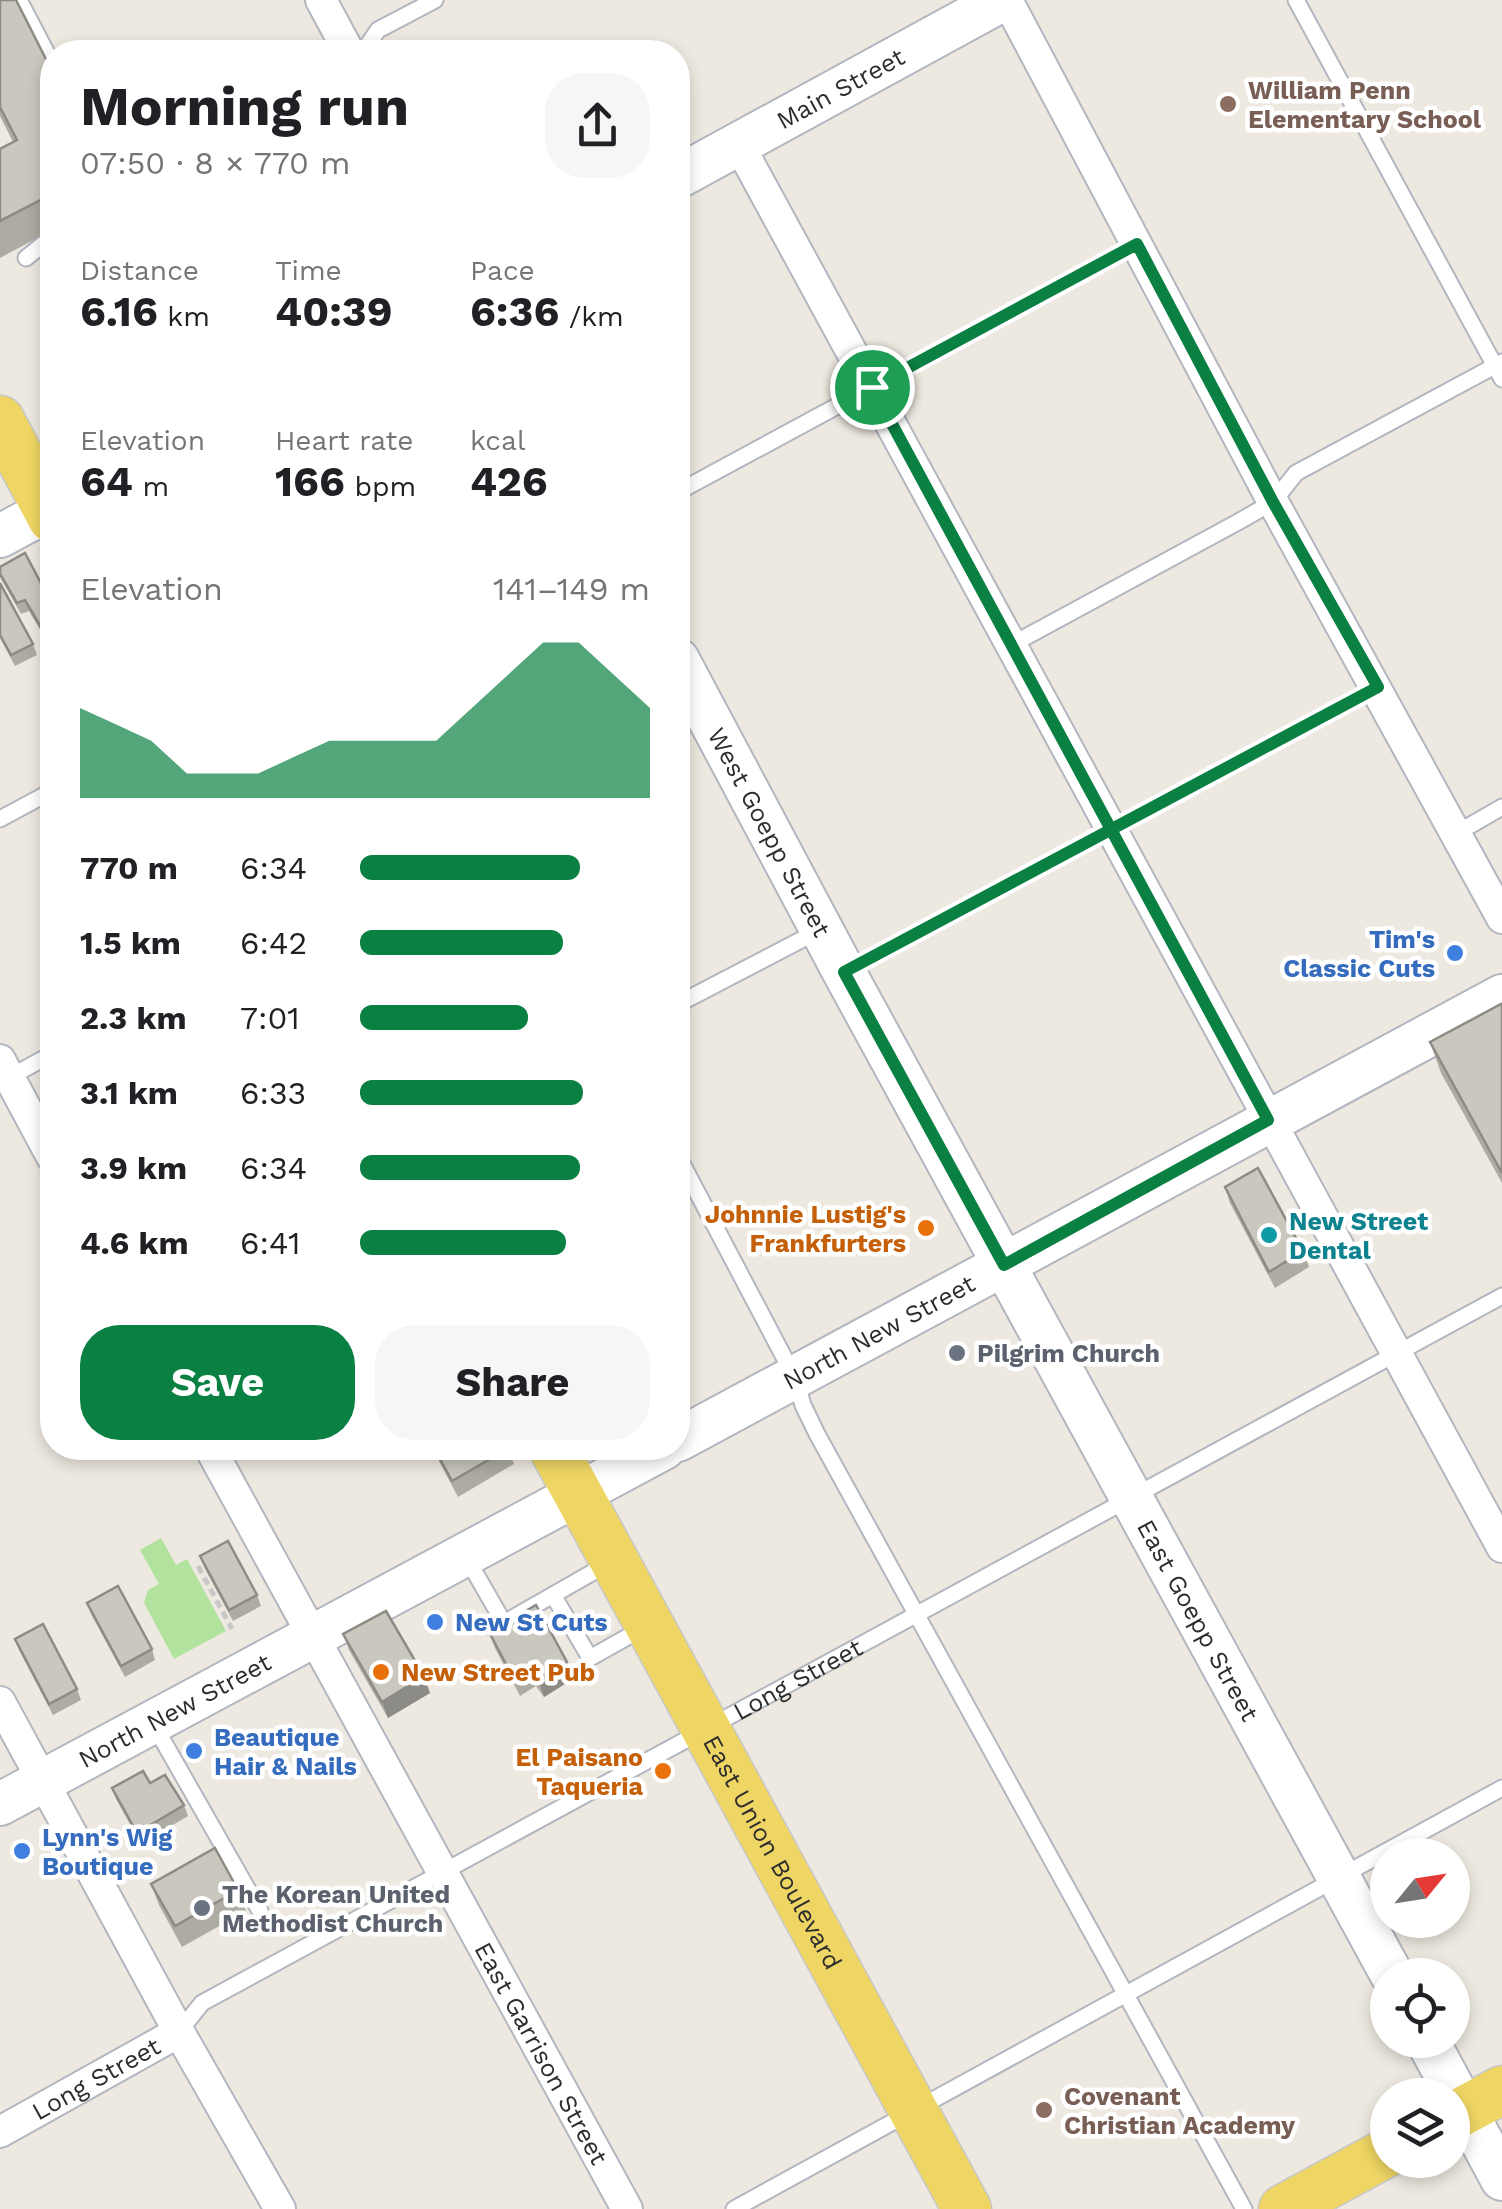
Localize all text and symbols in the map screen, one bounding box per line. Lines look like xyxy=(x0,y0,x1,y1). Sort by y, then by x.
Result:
street label: Main Street xyxy=(771,41,910,135)
button: share xyxy=(545,73,650,178)
text: Morning run xyxy=(80,74,409,138)
place label: William Penn Elementary School xyxy=(1248,76,1482,134)
marker: William Penn Elementary School xyxy=(1217,93,1239,115)
text: 07:50 · 8 × 770 m xyxy=(80,144,350,182)
text: Distance xyxy=(80,254,199,287)
text: Time xyxy=(275,254,342,287)
text: Pace xyxy=(470,254,535,287)
text: 6.16 xyxy=(80,287,158,336)
text: 40:39 xyxy=(275,287,393,336)
text: 6:36 xyxy=(470,287,559,336)
text: km xyxy=(158,300,210,333)
text: /km xyxy=(559,300,624,333)
pin xyxy=(830,345,915,430)
icon: arrive xyxy=(845,360,900,415)
text: Elevation xyxy=(80,424,205,457)
text: Heart rate xyxy=(275,424,413,457)
text: kcal xyxy=(470,424,525,457)
text: 64 xyxy=(80,457,133,506)
text: 166 xyxy=(275,457,345,506)
text: 426 xyxy=(470,457,548,506)
text: m xyxy=(133,470,169,503)
text: bpm xyxy=(345,470,416,503)
text: Elevation xyxy=(80,570,223,608)
text: 141–149 m xyxy=(493,570,650,608)
street label: West Goepp Street xyxy=(702,723,837,942)
text: 770 m xyxy=(80,849,178,887)
text: 6:34 xyxy=(240,849,307,887)
text: 1.5 km xyxy=(80,924,181,962)
text: 6:42 xyxy=(240,924,307,962)
place label: Tim's Classic Cuts xyxy=(1283,925,1435,983)
marker: Tim's Classic Cuts xyxy=(1444,942,1466,964)
text: 2.3 km xyxy=(80,999,187,1037)
text: 7:01 xyxy=(240,999,300,1037)
text: 3.1 km xyxy=(80,1074,178,1112)
text: 6:33 xyxy=(240,1074,306,1112)
text: 3.9 km xyxy=(80,1149,187,1187)
text: 6:34 xyxy=(240,1149,307,1187)
place label: Johnnie Lustig's Frankfurters xyxy=(705,1200,906,1258)
place label: New Street Dental xyxy=(1289,1207,1428,1265)
marker: Johnnie Lustig's Frankfurters xyxy=(915,1217,937,1239)
text: 4.6 km xyxy=(80,1224,189,1262)
text: 6:41 xyxy=(240,1224,300,1262)
marker: New Street Dental xyxy=(1258,1224,1280,1246)
street label: North New Street xyxy=(778,1268,980,1395)
button: Save xyxy=(80,1325,355,1440)
button: Share xyxy=(375,1325,650,1440)
place label: Pilgrim Church xyxy=(977,1339,1160,1368)
marker: Pilgrim Church xyxy=(946,1342,968,1364)
street label: East Goepp Street xyxy=(1131,1514,1265,1726)
place label: New St Cuts xyxy=(455,1608,608,1637)
marker: New St Cuts xyxy=(424,1611,446,1633)
street label: Long Street xyxy=(728,1632,867,1726)
street label: North New Street xyxy=(74,1647,276,1774)
place label: New Street Pub xyxy=(401,1658,595,1687)
marker: New Street Pub xyxy=(370,1661,392,1683)
place label: Beautique Hair & Nails xyxy=(214,1723,357,1781)
street label: East Union Boulevard xyxy=(698,1730,848,1974)
marker: Beautique Hair & Nails xyxy=(183,1740,205,1762)
place label: El Paisano Taqueria xyxy=(516,1743,644,1801)
marker: El Paisano Taqueria xyxy=(652,1760,674,1782)
place label: Lynn's Wig Boutique xyxy=(42,1823,172,1881)
north arrow xyxy=(1370,1838,1470,1938)
map controls xyxy=(1370,1838,1470,2178)
marker: Lynn's Wig Boutique xyxy=(11,1840,33,1862)
place label: The Korean United Methodist Church xyxy=(222,1880,450,1938)
marker: The Korean United Methodist Church xyxy=(191,1897,213,1919)
street label: East Garrison Street xyxy=(469,1937,614,2170)
button: locate xyxy=(1370,1958,1470,2058)
street label: Long Street xyxy=(27,2031,166,2126)
button: layers xyxy=(1370,2078,1470,2178)
place label: Covenant Christian Academy xyxy=(1064,2082,1296,2140)
marker: Covenant Christian Academy xyxy=(1033,2099,1055,2121)

